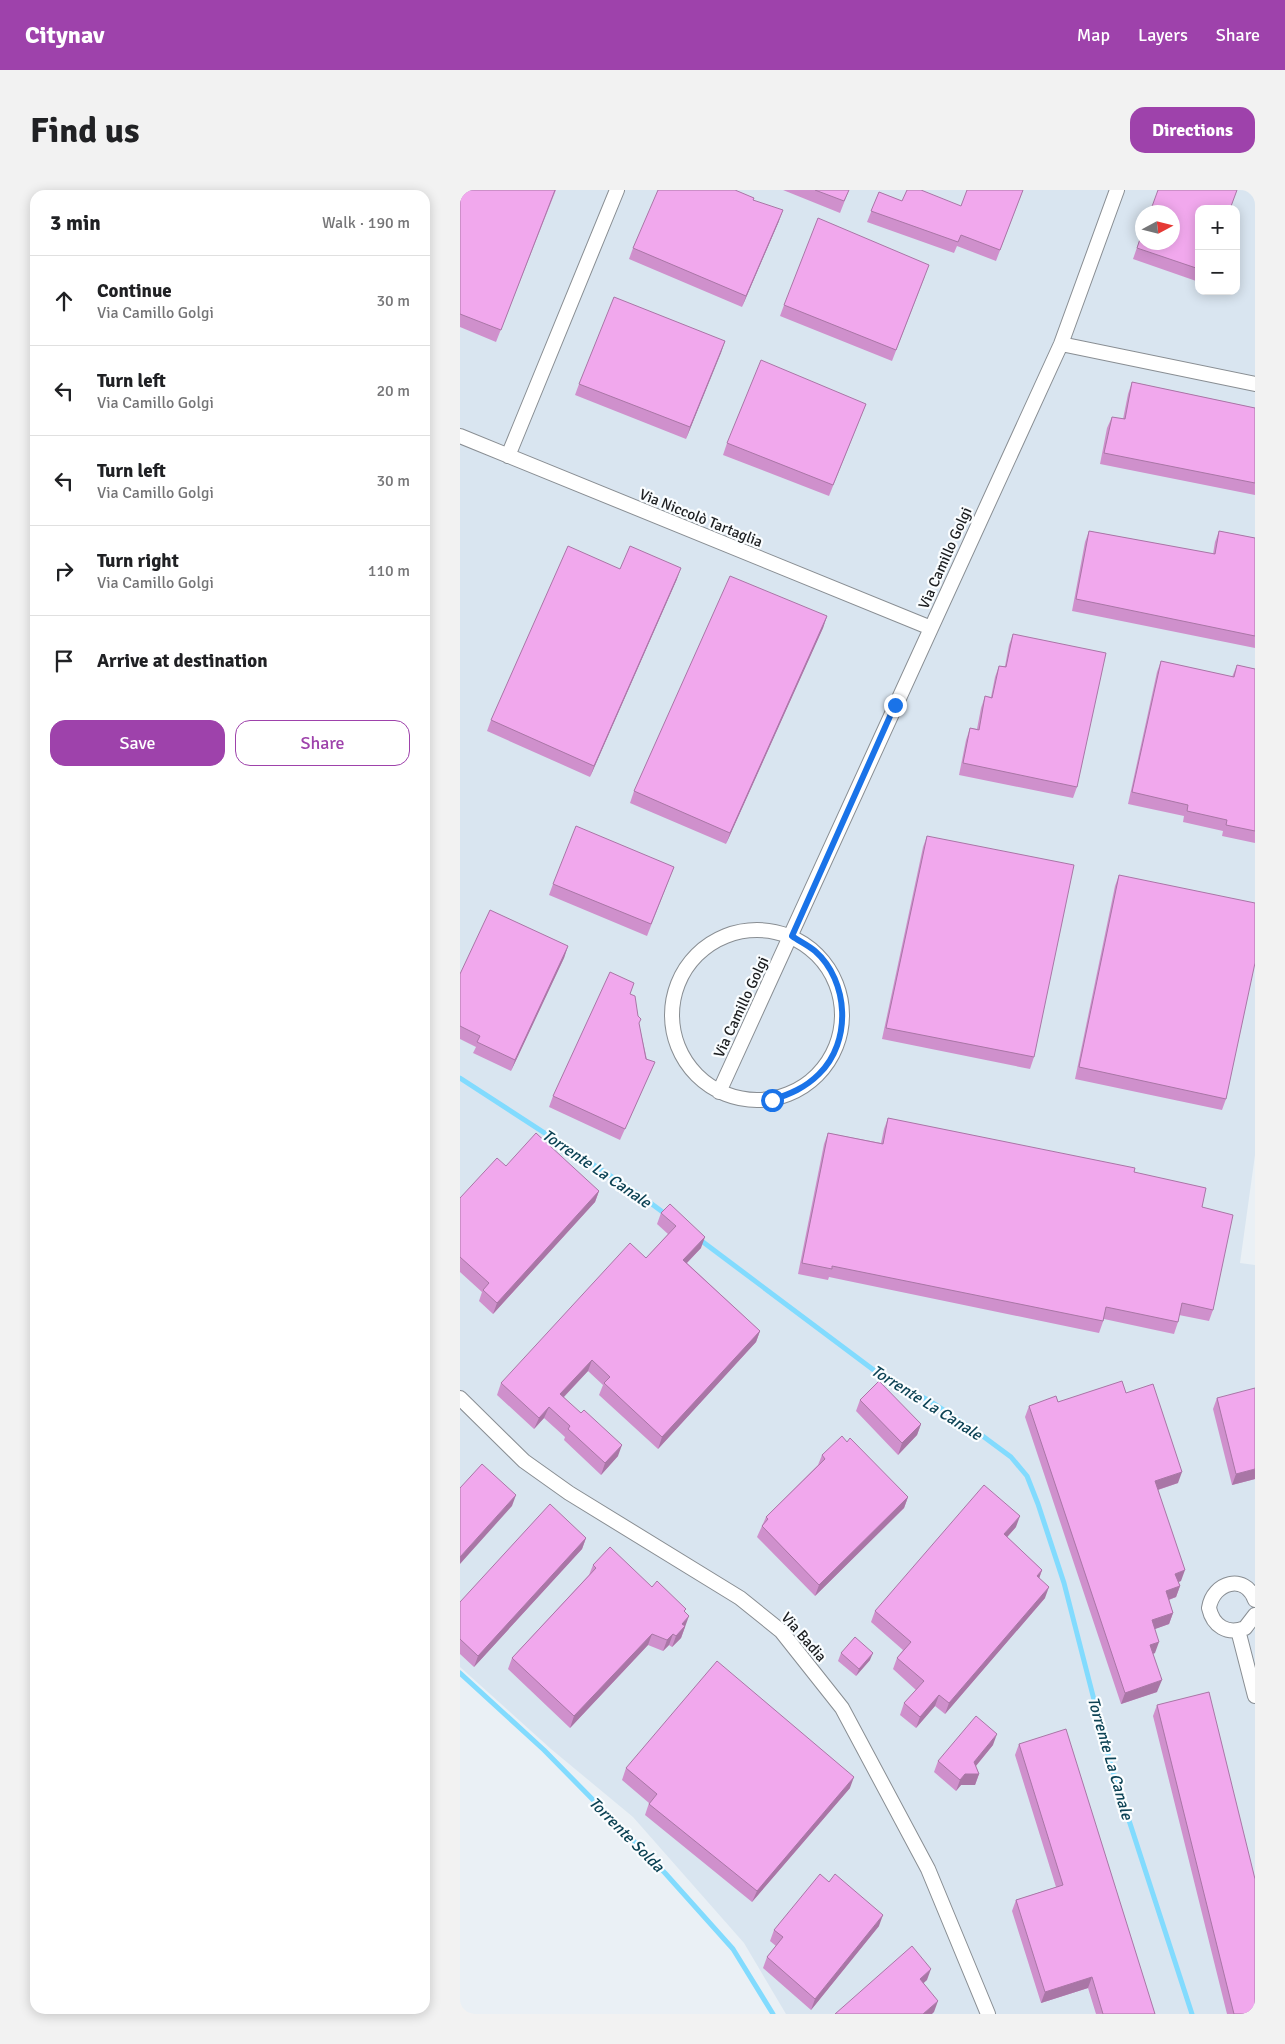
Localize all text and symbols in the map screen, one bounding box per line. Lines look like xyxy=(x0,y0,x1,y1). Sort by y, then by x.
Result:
text: Citynav xyxy=(25,20,104,50)
text: Map xyxy=(1077,24,1110,46)
text: Layers xyxy=(1138,24,1188,46)
text: Share xyxy=(1216,24,1260,46)
button: Directions xyxy=(1130,107,1255,153)
text: Find us xyxy=(30,109,140,152)
north arrow xyxy=(1135,205,1180,250)
map controls xyxy=(1195,205,1240,295)
button: + xyxy=(1195,205,1240,250)
text: 3 min xyxy=(50,210,101,236)
text: Walk · 190 m xyxy=(322,213,410,233)
button: − xyxy=(1195,250,1240,295)
text: Continue xyxy=(97,279,172,303)
icon: ahead xyxy=(50,287,78,315)
text: 30 m xyxy=(376,291,410,311)
text: Via Camillo Golgi xyxy=(97,303,214,323)
text: Turn left xyxy=(97,369,166,393)
icon: left xyxy=(50,377,78,405)
text: 20 m xyxy=(376,381,410,401)
text: Via Camillo Golgi xyxy=(97,393,214,413)
text: Turn left xyxy=(97,459,166,483)
icon: left xyxy=(50,467,78,495)
text: 30 m xyxy=(376,471,410,491)
text: Via Camillo Golgi xyxy=(97,483,214,503)
street label: Via Niccolò Tartaglia xyxy=(637,485,765,551)
street label: Via Camillo Golgi xyxy=(915,504,975,612)
text: Turn right xyxy=(97,549,179,573)
icon: right xyxy=(50,557,78,585)
text: 110 m xyxy=(368,561,410,581)
text: Via Camillo Golgi xyxy=(97,573,214,593)
icon: arrive xyxy=(50,647,78,675)
text: Arrive at destination xyxy=(97,649,268,673)
route end xyxy=(884,694,907,717)
button: Save xyxy=(50,720,225,766)
button: Share xyxy=(235,720,410,766)
street label: Via Camillo Golgi xyxy=(710,954,772,1060)
route start xyxy=(761,1089,784,1112)
water label: Torrente La Canale xyxy=(538,1125,655,1213)
water label: Torrente La Canale xyxy=(867,1361,986,1445)
street label: Via Badia xyxy=(778,1609,830,1665)
water label: Torrente La Canale xyxy=(1083,1695,1137,1823)
water label: Torrente Solda xyxy=(584,1793,669,1877)

